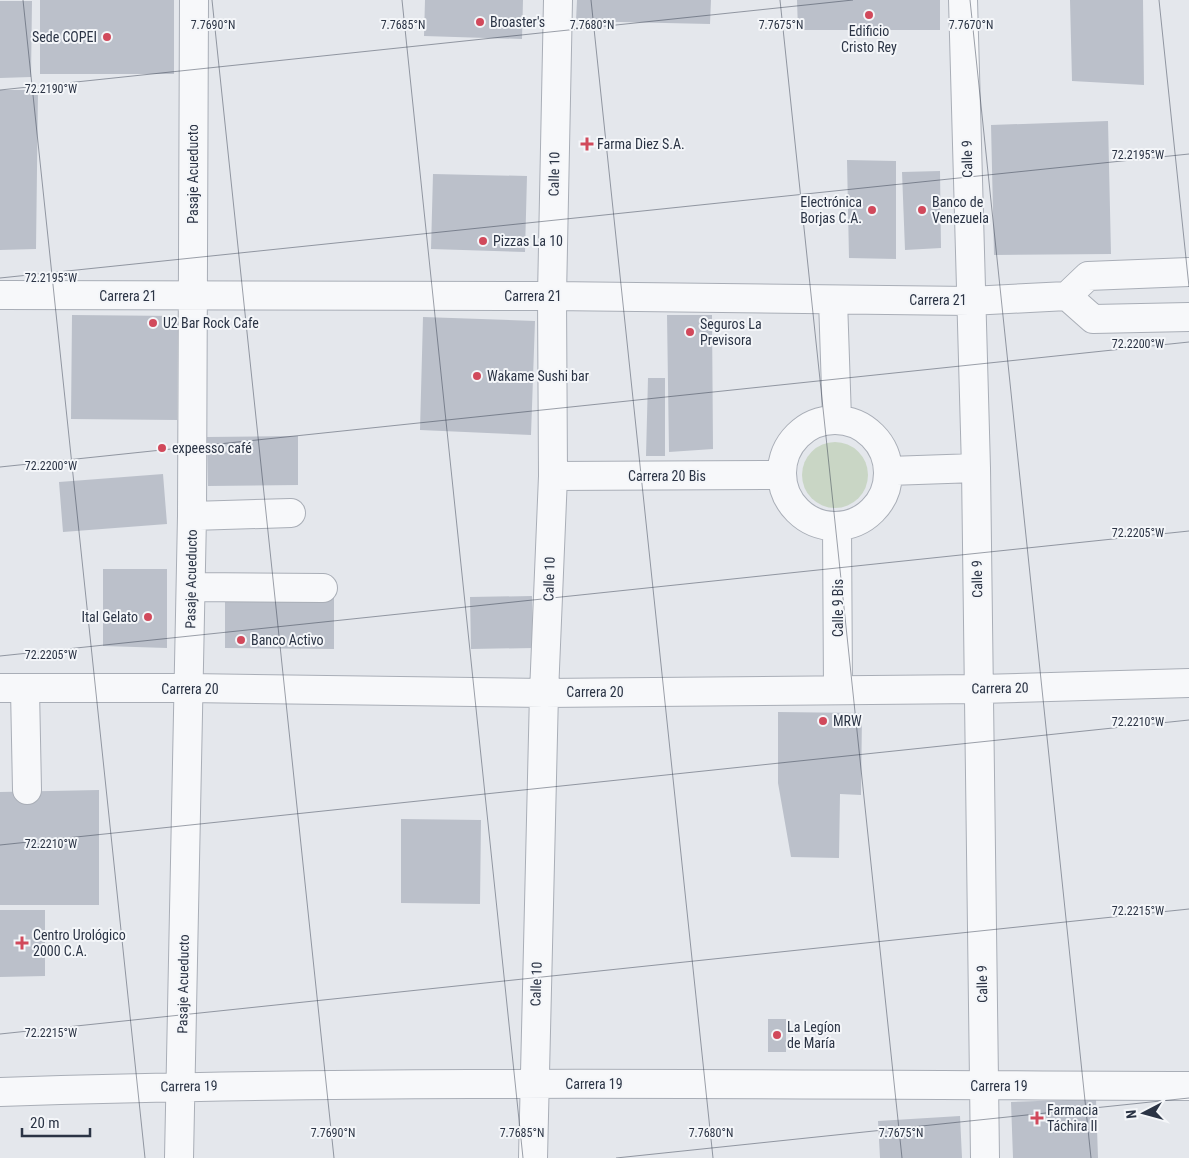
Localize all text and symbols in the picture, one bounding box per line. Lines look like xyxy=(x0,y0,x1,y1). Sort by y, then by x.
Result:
marker: Edificio Cristo Rey xyxy=(863,9,875,21)
place label: Broaster's xyxy=(490,14,545,30)
marker: Broaster's xyxy=(474,16,486,28)
text: 7.7690°N xyxy=(191,18,235,32)
text: 7.7685°N xyxy=(381,18,425,32)
text: 7.7680°N xyxy=(570,18,614,32)
text: 7.7675°N xyxy=(759,18,803,32)
text: 7.7670°N xyxy=(949,18,993,32)
place label: Edificio Cristo Rey xyxy=(841,23,897,55)
place label: Sede COPEI xyxy=(32,29,97,45)
marker: Sede COPEI xyxy=(101,31,113,43)
text: 72.2190°W xyxy=(25,82,77,96)
street label: Pasaje Acueducto xyxy=(185,124,201,224)
place label: Farma Diez S.A. xyxy=(597,136,685,152)
marker: Farma Diez S.A. xyxy=(581,138,593,150)
street label: Calle 9 xyxy=(959,140,975,178)
text: 72.2195°W xyxy=(1112,148,1164,162)
street label: Calle 10 xyxy=(546,151,562,196)
place label: Electrónica Borjas C.A. xyxy=(800,194,862,226)
place label: Banco de Venezuela xyxy=(932,194,989,226)
marker: Electrónica Borjas C.A. xyxy=(866,204,878,216)
marker: Banco de Venezuela xyxy=(916,204,928,216)
place label: Pizzas La 10 xyxy=(493,233,563,249)
marker: Pizzas La 10 xyxy=(477,235,489,247)
text: 72.2195°W xyxy=(25,271,77,285)
street label: Carrera 21 xyxy=(99,288,157,304)
street label: Carrera 21 xyxy=(504,288,562,304)
street label: Carrera 21 xyxy=(909,292,967,308)
place label: U2 Bar Rock Cafe xyxy=(163,315,259,331)
place label: Seguros La Previsora xyxy=(700,316,762,348)
marker: U2 Bar Rock Cafe xyxy=(147,317,159,329)
marker: Seguros La Previsora xyxy=(684,326,696,338)
text: 72.2200°W xyxy=(1112,337,1164,351)
place label: Wakame Sushi bar xyxy=(487,368,589,384)
marker: Wakame Sushi bar xyxy=(471,370,483,382)
place label: expeesso café xyxy=(172,440,252,456)
marker: expeesso café xyxy=(156,442,168,454)
text: 72.2200°W xyxy=(25,459,77,473)
street label: Carrera 20 Bis xyxy=(628,468,706,484)
text: 72.2205°W xyxy=(1112,526,1164,540)
street label: Pasaje Acueducto xyxy=(182,529,200,629)
street label: Calle 10 xyxy=(540,556,558,602)
street label: Calle 9 xyxy=(969,560,985,598)
street label: Calle 9 Bis xyxy=(830,579,846,637)
place label: Ital Gelato xyxy=(81,609,138,625)
marker: Ital Gelato xyxy=(142,611,154,623)
place label: Banco Activo xyxy=(251,632,324,648)
marker: Banco Activo xyxy=(235,634,247,646)
text: 72.2205°W xyxy=(25,648,77,662)
street label: Carrera 20 xyxy=(971,679,1029,696)
street label: Carrera 20 xyxy=(161,681,219,697)
street label: Carrera 20 xyxy=(566,684,624,700)
place label: MRW xyxy=(833,713,862,729)
marker: MRW xyxy=(817,715,829,727)
text: 72.2210°W xyxy=(1112,715,1164,729)
text: 72.2210°W xyxy=(25,837,77,851)
text: 72.2215°W xyxy=(1112,904,1164,918)
place label: Centro Urológico 2000 C.A. xyxy=(33,927,126,959)
street label: Pasaje Acueducto xyxy=(174,934,192,1034)
marker: Centro Urológico 2000 C.A. xyxy=(15,936,29,950)
street label: Calle 10 xyxy=(527,961,545,1007)
street label: Calle 9 xyxy=(974,965,990,1003)
place label: La Legíon de María xyxy=(787,1019,841,1051)
text: 72.2215°W xyxy=(25,1026,77,1040)
marker: La Legíon de María xyxy=(771,1029,783,1041)
street label: Carrera 19 xyxy=(565,1076,623,1092)
street label: Carrera 19 xyxy=(160,1078,218,1094)
street label: Carrera 19 xyxy=(970,1078,1028,1094)
north arrow xyxy=(1119,1088,1169,1138)
place label: Farmacia Táchira II xyxy=(1047,1102,1098,1134)
scale bar xyxy=(22,1106,90,1138)
text: N xyxy=(1123,1109,1139,1119)
marker: Farmacia Táchira II xyxy=(1031,1112,1043,1124)
text: 20 m xyxy=(30,1114,60,1132)
text: 7.7690°N xyxy=(311,1126,355,1140)
text: 7.7685°N xyxy=(500,1126,544,1140)
text: 7.7680°N xyxy=(689,1126,733,1140)
text: 7.7675°N xyxy=(879,1126,923,1140)

